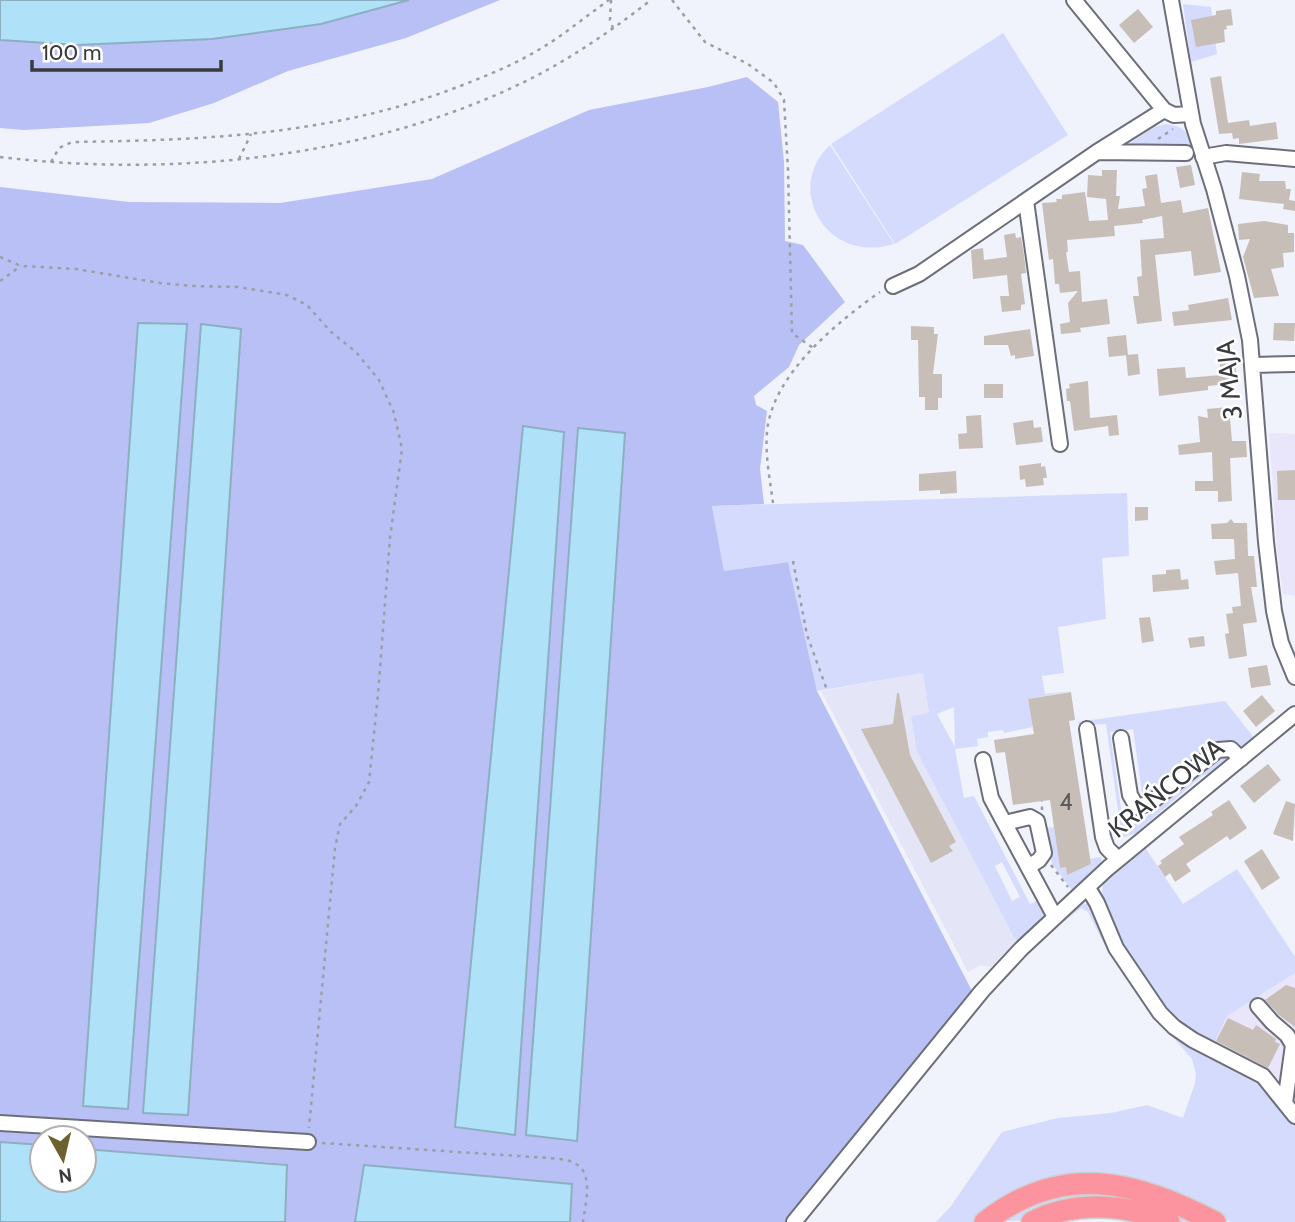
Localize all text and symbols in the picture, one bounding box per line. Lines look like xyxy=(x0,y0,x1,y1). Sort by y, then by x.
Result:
scale bar xyxy=(32,28,220,72)
text: 100 m xyxy=(42,40,101,65)
street label: 3 MAJA xyxy=(1209,339,1249,421)
street label: KRAŃCOWA xyxy=(1102,732,1230,844)
house number: 4 xyxy=(1059,788,1073,816)
north arrow xyxy=(28,1124,98,1194)
text: N xyxy=(57,1163,74,1188)

